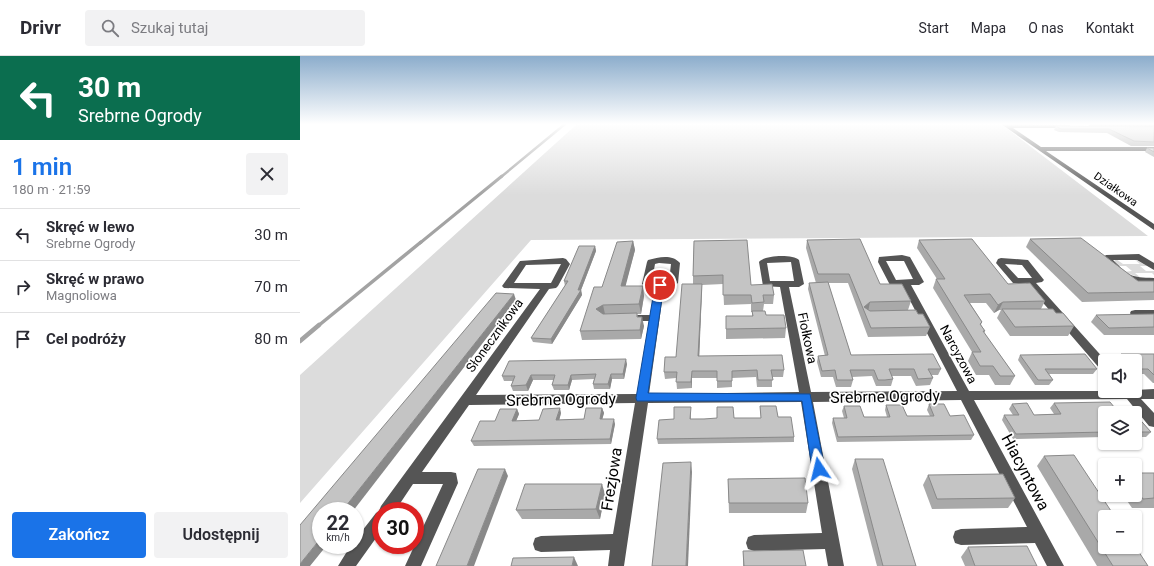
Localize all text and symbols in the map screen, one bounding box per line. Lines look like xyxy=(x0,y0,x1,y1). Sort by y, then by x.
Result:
search box xyxy=(85,10,365,46)
text: Drivr xyxy=(20,16,61,39)
icon: search xyxy=(99,17,121,39)
text: Szukaj tutaj xyxy=(131,19,208,37)
text: Start xyxy=(919,20,949,36)
text: Mapa xyxy=(971,20,1006,36)
text: O nas xyxy=(1028,20,1064,36)
text: Kontakt xyxy=(1086,20,1134,36)
text: 30 m xyxy=(78,71,141,104)
icon: left xyxy=(12,72,64,124)
text: Srebrne Ogrody xyxy=(78,105,202,126)
text: 1 min xyxy=(12,153,72,181)
button: close xyxy=(246,153,288,195)
street label: Działkowa xyxy=(1091,170,1140,209)
text: 180 m · 21:59 xyxy=(12,182,91,197)
text: Skręć w lewo xyxy=(46,218,135,236)
icon: left xyxy=(12,224,34,246)
text: 30 m xyxy=(254,226,288,244)
text: Srebrne Ogrody xyxy=(46,236,135,251)
pin xyxy=(643,268,677,302)
text: Skręć w prawo xyxy=(46,270,144,288)
icon: arrive xyxy=(649,274,671,296)
icon: right xyxy=(12,276,34,298)
text: 70 m xyxy=(254,278,288,296)
text: Magnoliowa xyxy=(46,288,117,303)
street label: Słonecznikowa xyxy=(463,296,526,375)
street label: Fiołkowa xyxy=(795,311,820,365)
street label: Narcyzowa xyxy=(937,322,980,386)
icon: arrive xyxy=(12,328,34,350)
text: Cel podróży xyxy=(46,330,126,348)
text: 80 m xyxy=(254,330,288,348)
map controls xyxy=(1098,354,1142,554)
button: sound xyxy=(1098,354,1142,398)
street label: Srebrne Ogrody xyxy=(830,386,941,407)
street label: Srebrne Ogrody xyxy=(506,389,617,410)
button: layers xyxy=(1098,406,1142,450)
street label: Hiacyntowa xyxy=(998,431,1054,514)
street label: Frezjowa xyxy=(597,446,626,512)
position arrow xyxy=(798,448,840,490)
button: + xyxy=(1098,458,1142,502)
speed limit sign: 30 xyxy=(372,502,424,554)
button: − xyxy=(1098,510,1142,554)
text: 22 xyxy=(327,511,349,535)
button: Zakończ xyxy=(12,512,146,558)
button: Udostępnij xyxy=(154,512,288,558)
text: km/h xyxy=(326,532,350,543)

